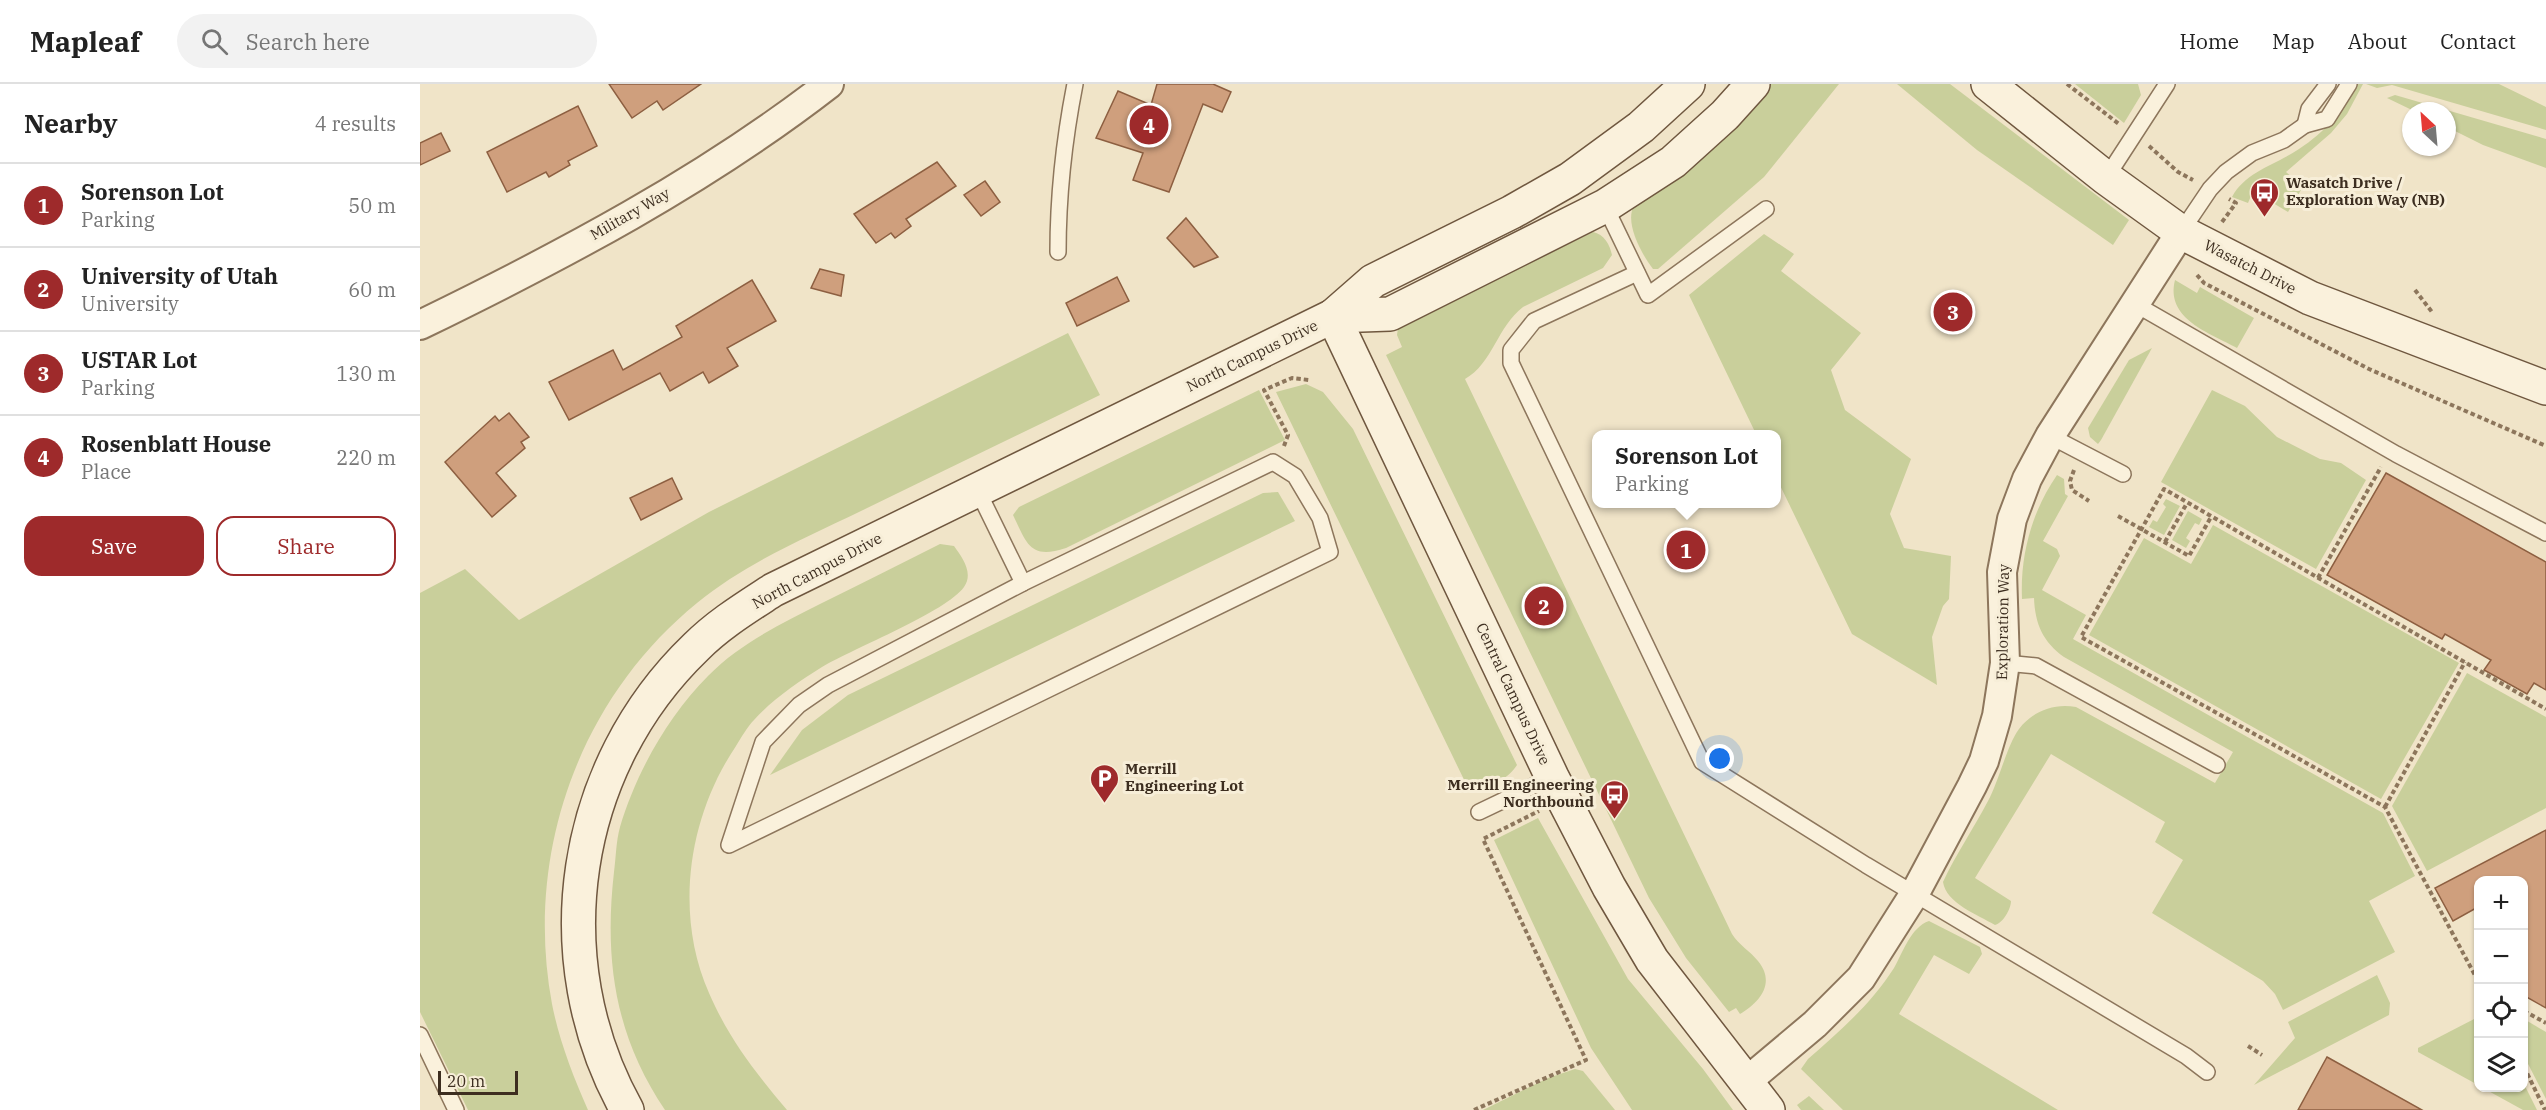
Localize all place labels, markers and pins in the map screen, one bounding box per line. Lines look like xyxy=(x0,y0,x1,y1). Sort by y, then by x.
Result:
pin: 4 xyxy=(1130,102,1168,147)
place label: Wasatch Drive / Exploration Way (NB) xyxy=(2286,173,2445,209)
bus stop icon: Wasatch Drive / Exploration Way (NB) xyxy=(2249,176,2281,218)
pin: 3 xyxy=(1934,290,1972,334)
pin: 1 xyxy=(1666,528,1706,572)
pin: 2 xyxy=(1524,584,1564,628)
place label: Merrill Engineering Lot xyxy=(1125,759,1244,795)
parking icon: Merrill Engineering Lot xyxy=(1088,762,1120,804)
place label: Merrill Engineering Northbound xyxy=(1448,775,1595,811)
bus stop icon: Merrill Engineering Northbound xyxy=(1599,778,1631,820)

